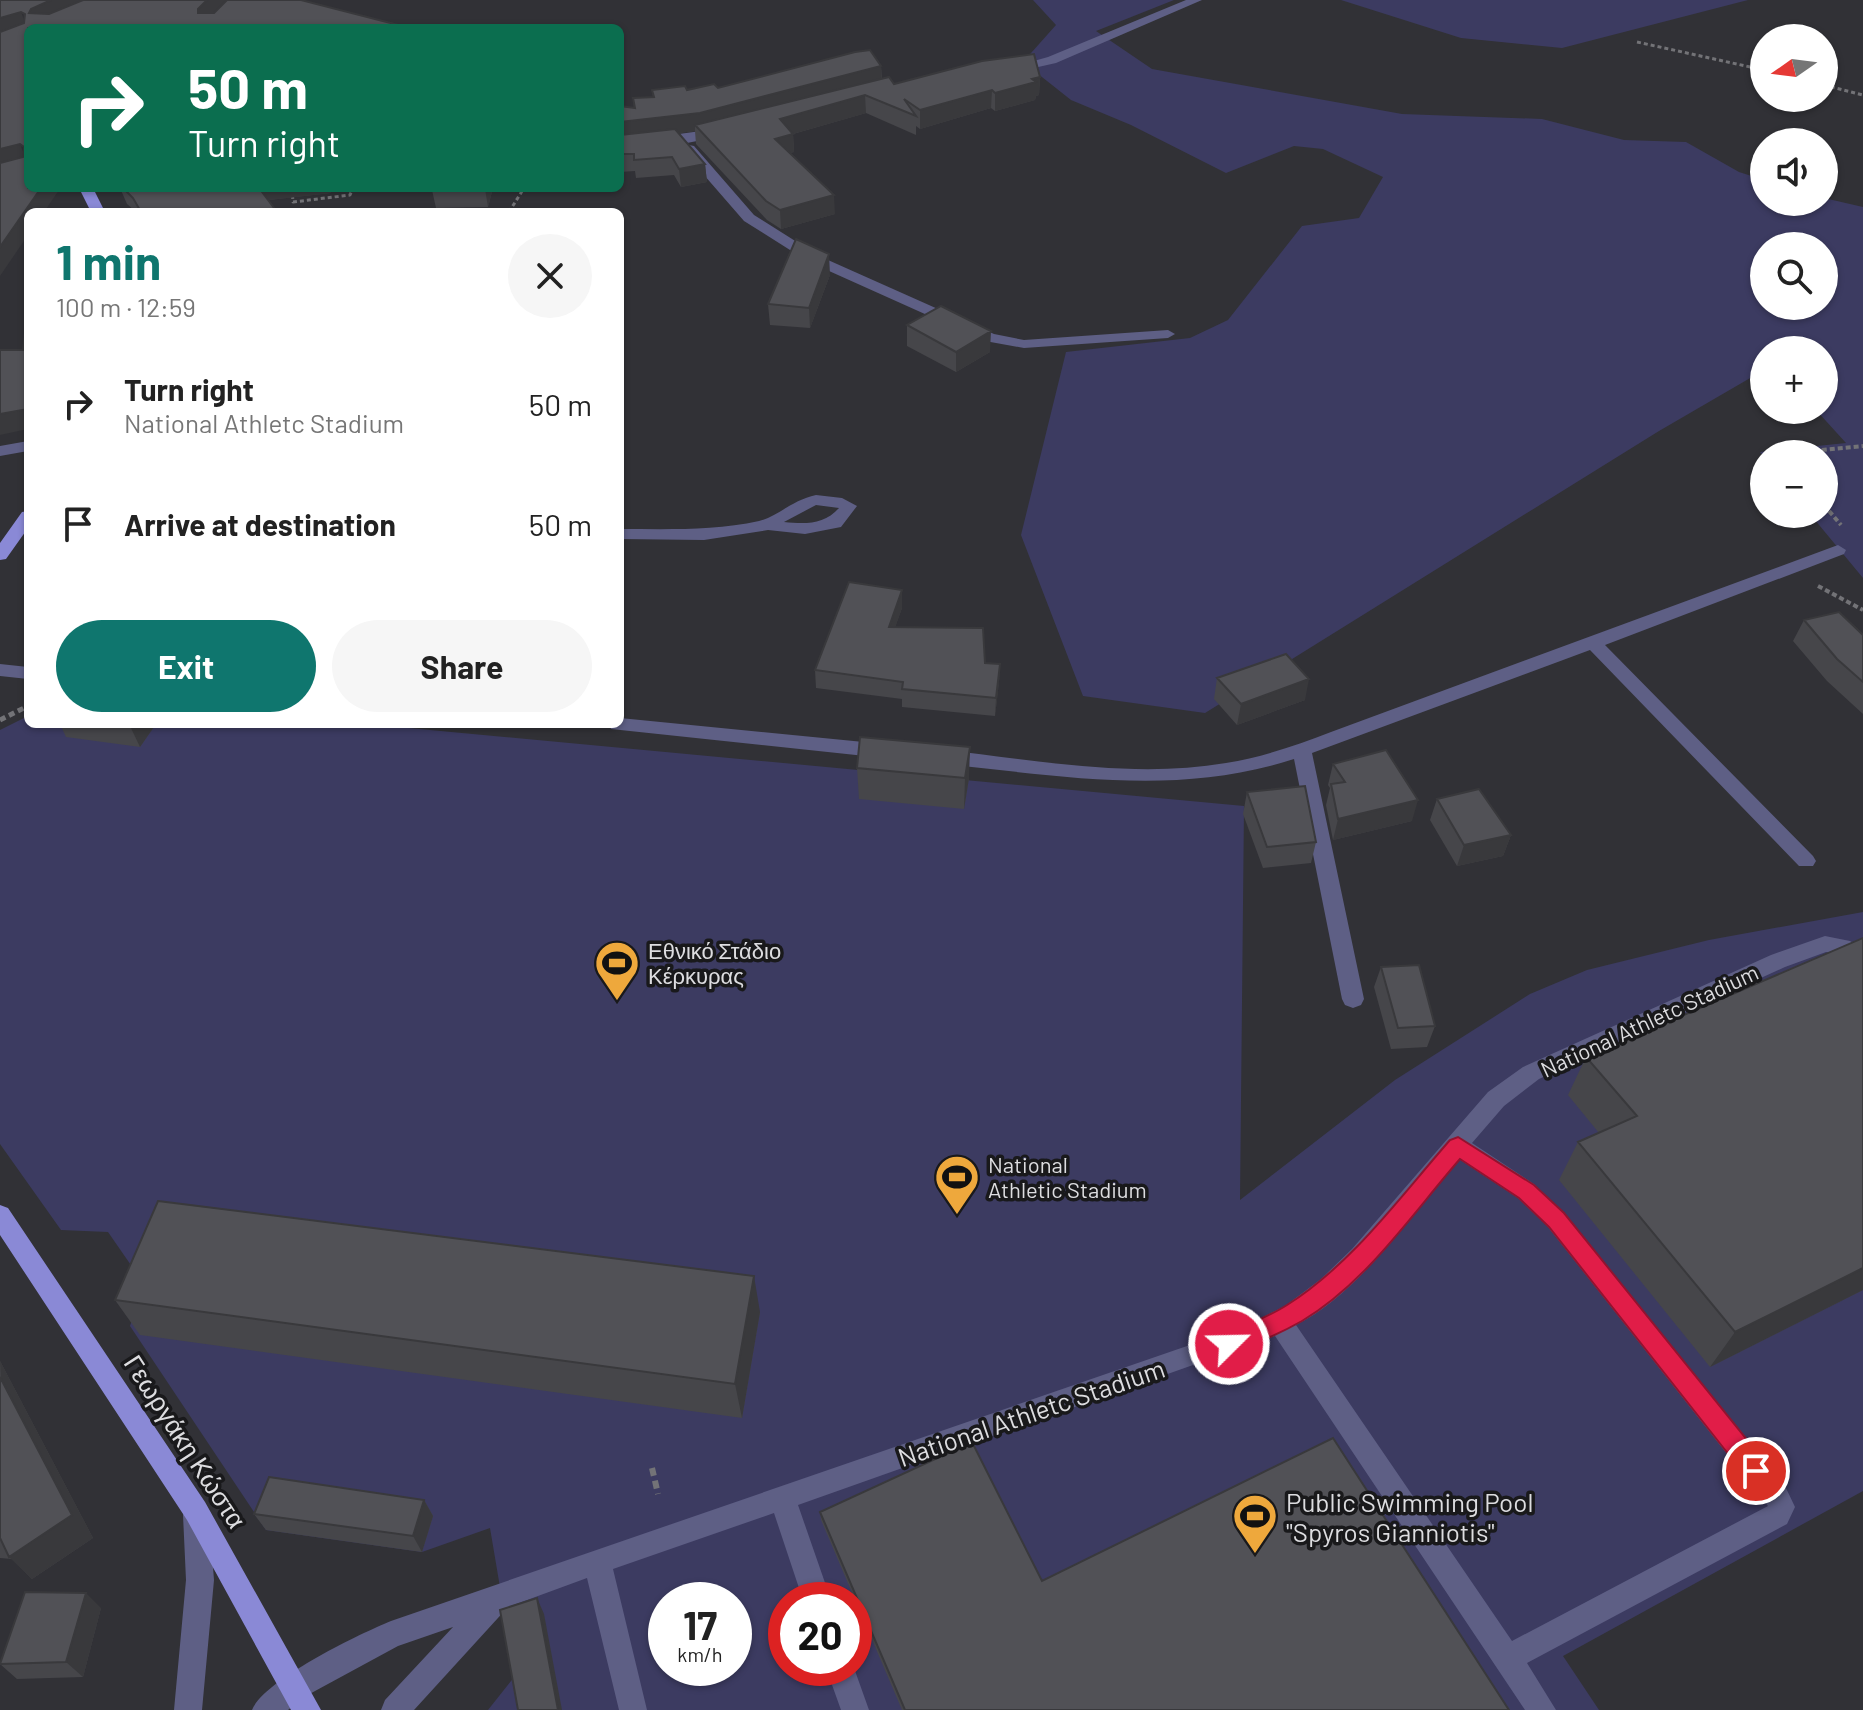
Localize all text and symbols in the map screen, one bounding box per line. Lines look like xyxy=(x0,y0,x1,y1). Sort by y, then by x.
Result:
north arrow xyxy=(1750,24,1838,112)
map controls xyxy=(1750,24,1838,528)
text: 50 m xyxy=(188,53,308,120)
icon: right xyxy=(56,56,160,160)
text: Turn right xyxy=(188,121,340,164)
button: sound xyxy=(1750,128,1838,216)
text: 1 min xyxy=(56,232,161,290)
button: search xyxy=(1750,232,1838,320)
button: close xyxy=(508,234,592,318)
text: 100 m · 12:59 xyxy=(56,291,196,322)
button: + xyxy=(1750,336,1838,424)
text: Turn right xyxy=(124,371,254,407)
icon: right xyxy=(56,382,100,426)
text: 50 m xyxy=(529,386,592,422)
text: National Athletc Stadium xyxy=(124,407,404,438)
button: − xyxy=(1750,440,1838,528)
icon: arrive xyxy=(56,502,100,546)
text: Arrive at destination xyxy=(124,506,396,542)
text: 50 m xyxy=(529,506,592,542)
button: Exit xyxy=(56,620,316,712)
button: Share xyxy=(332,620,592,712)
place label: Εθνικό Στάδιο Κέρκυρας xyxy=(648,937,781,989)
sports icon: Εθνικό Στάδιο Κέρκυρας xyxy=(593,939,641,1002)
street label: National Athletc Stadium xyxy=(1536,958,1762,1082)
place label: National Athletic Stadium xyxy=(988,1151,1147,1202)
sports icon: National Athletic Stadium xyxy=(933,1153,981,1216)
position arrow xyxy=(1187,1302,1271,1386)
street label: Γεωργάκη Κώστα xyxy=(119,1349,253,1533)
street label: National Athletc Stadium xyxy=(894,1352,1168,1472)
pin xyxy=(1722,1437,1790,1505)
icon: arrive xyxy=(1734,1449,1778,1493)
place label: Public Swimming Pool "Spyros Gianniotis" xyxy=(1286,1486,1533,1547)
sports icon: Public Swimming Pool "Spyros Gianniotis" xyxy=(1231,1492,1279,1555)
speed limit sign: 20 xyxy=(768,1582,872,1686)
text: 17 xyxy=(683,1600,717,1648)
text: km/h xyxy=(677,1642,723,1666)

